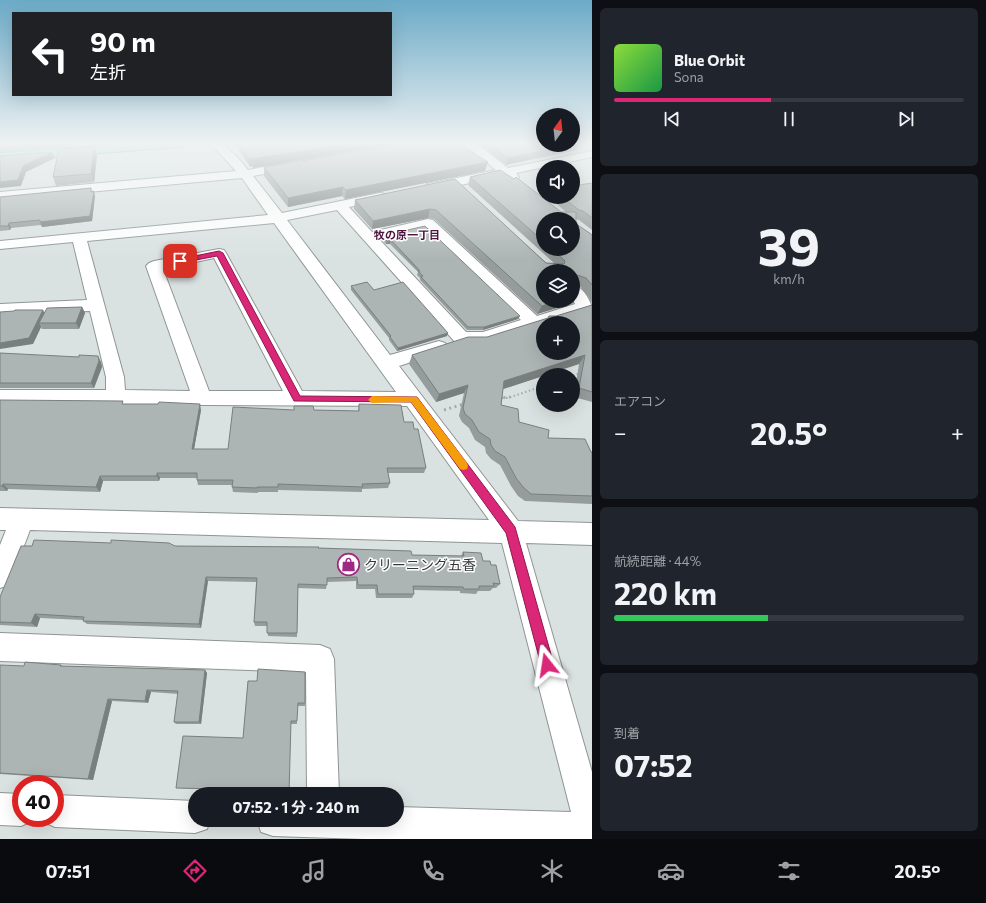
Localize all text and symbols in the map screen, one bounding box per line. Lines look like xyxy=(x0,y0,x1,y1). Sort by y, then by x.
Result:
text: 90 m xyxy=(90,24,156,58)
icon: left xyxy=(24,28,76,80)
text: Blue Orbit xyxy=(674,51,745,69)
text: 左折 xyxy=(90,61,126,83)
text: Sona xyxy=(674,69,704,85)
north arrow xyxy=(536,108,580,152)
map controls xyxy=(536,108,580,412)
icon: previous xyxy=(661,108,683,130)
icon: pause xyxy=(778,108,800,130)
icon: next xyxy=(895,108,917,130)
button: sound xyxy=(536,160,580,204)
button: search xyxy=(536,212,580,256)
text: 39 xyxy=(758,213,820,277)
district label: 牧の原一丁目 xyxy=(373,228,440,241)
pin xyxy=(163,244,197,278)
icon: arrive xyxy=(169,250,191,272)
button: layers xyxy=(536,264,580,308)
text: km/h xyxy=(773,271,805,287)
button: + xyxy=(536,316,580,360)
button: − xyxy=(536,368,580,412)
text: エアコン xyxy=(614,393,666,409)
text: 20.5° xyxy=(750,414,827,451)
text: − xyxy=(614,419,627,446)
text: + xyxy=(951,419,964,446)
shop icon: クリーニング五香 xyxy=(336,551,362,577)
text: 航続距離 · 44% xyxy=(614,553,701,569)
place label: クリーニング五香 xyxy=(364,556,476,573)
text: 220 km xyxy=(614,574,717,611)
position arrow xyxy=(526,644,568,686)
text: 到着 xyxy=(614,725,640,741)
text: 07:52 xyxy=(614,746,693,783)
speed limit sign: 40 xyxy=(12,775,64,827)
text: 07:52 · 1 分 · 240 m xyxy=(233,798,359,816)
icon: directions xyxy=(181,857,209,885)
icon: music xyxy=(300,857,328,885)
icon: phone xyxy=(419,857,447,885)
icon: climate xyxy=(538,857,566,885)
icon: car xyxy=(657,857,685,885)
icon: filters xyxy=(775,857,803,885)
text: 07:51 xyxy=(45,860,91,882)
text: 20.5° xyxy=(894,860,941,882)

